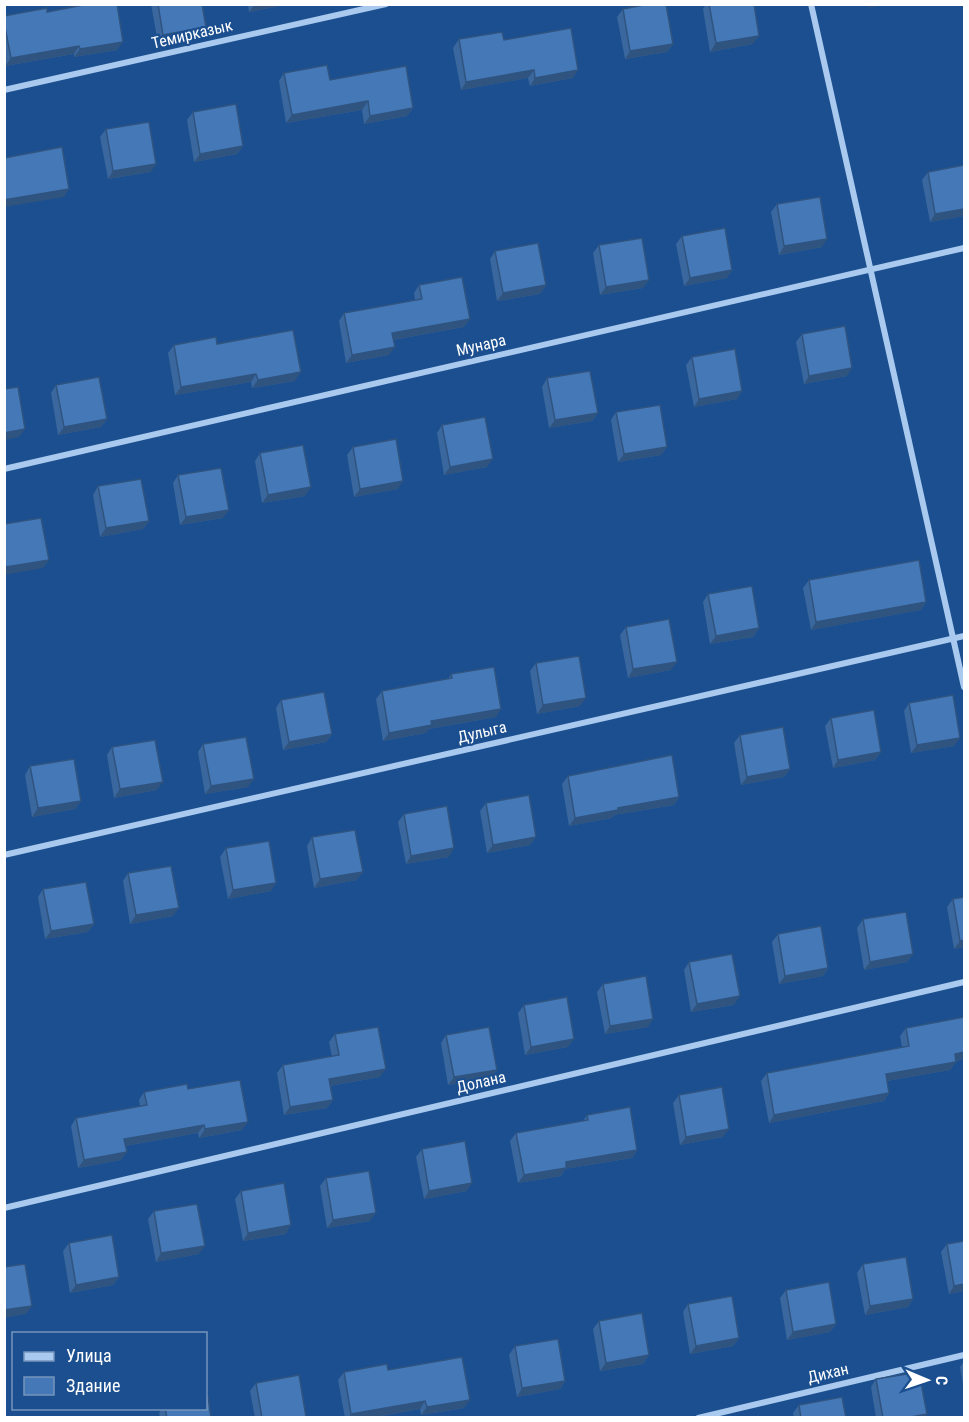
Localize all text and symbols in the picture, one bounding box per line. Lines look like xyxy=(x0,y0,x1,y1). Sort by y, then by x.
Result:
street label: Темирказык xyxy=(150,15,235,53)
street label: Мунара xyxy=(454,330,508,360)
street label: Дулыга xyxy=(456,717,508,747)
street label: Долана xyxy=(454,1067,508,1097)
legend xyxy=(12,1332,207,1410)
text: Улица xyxy=(66,1345,112,1366)
north arrow xyxy=(897,1350,957,1410)
street label: Дихан xyxy=(806,1359,850,1387)
text: Здание xyxy=(66,1375,120,1396)
text: С xyxy=(932,1376,951,1385)

